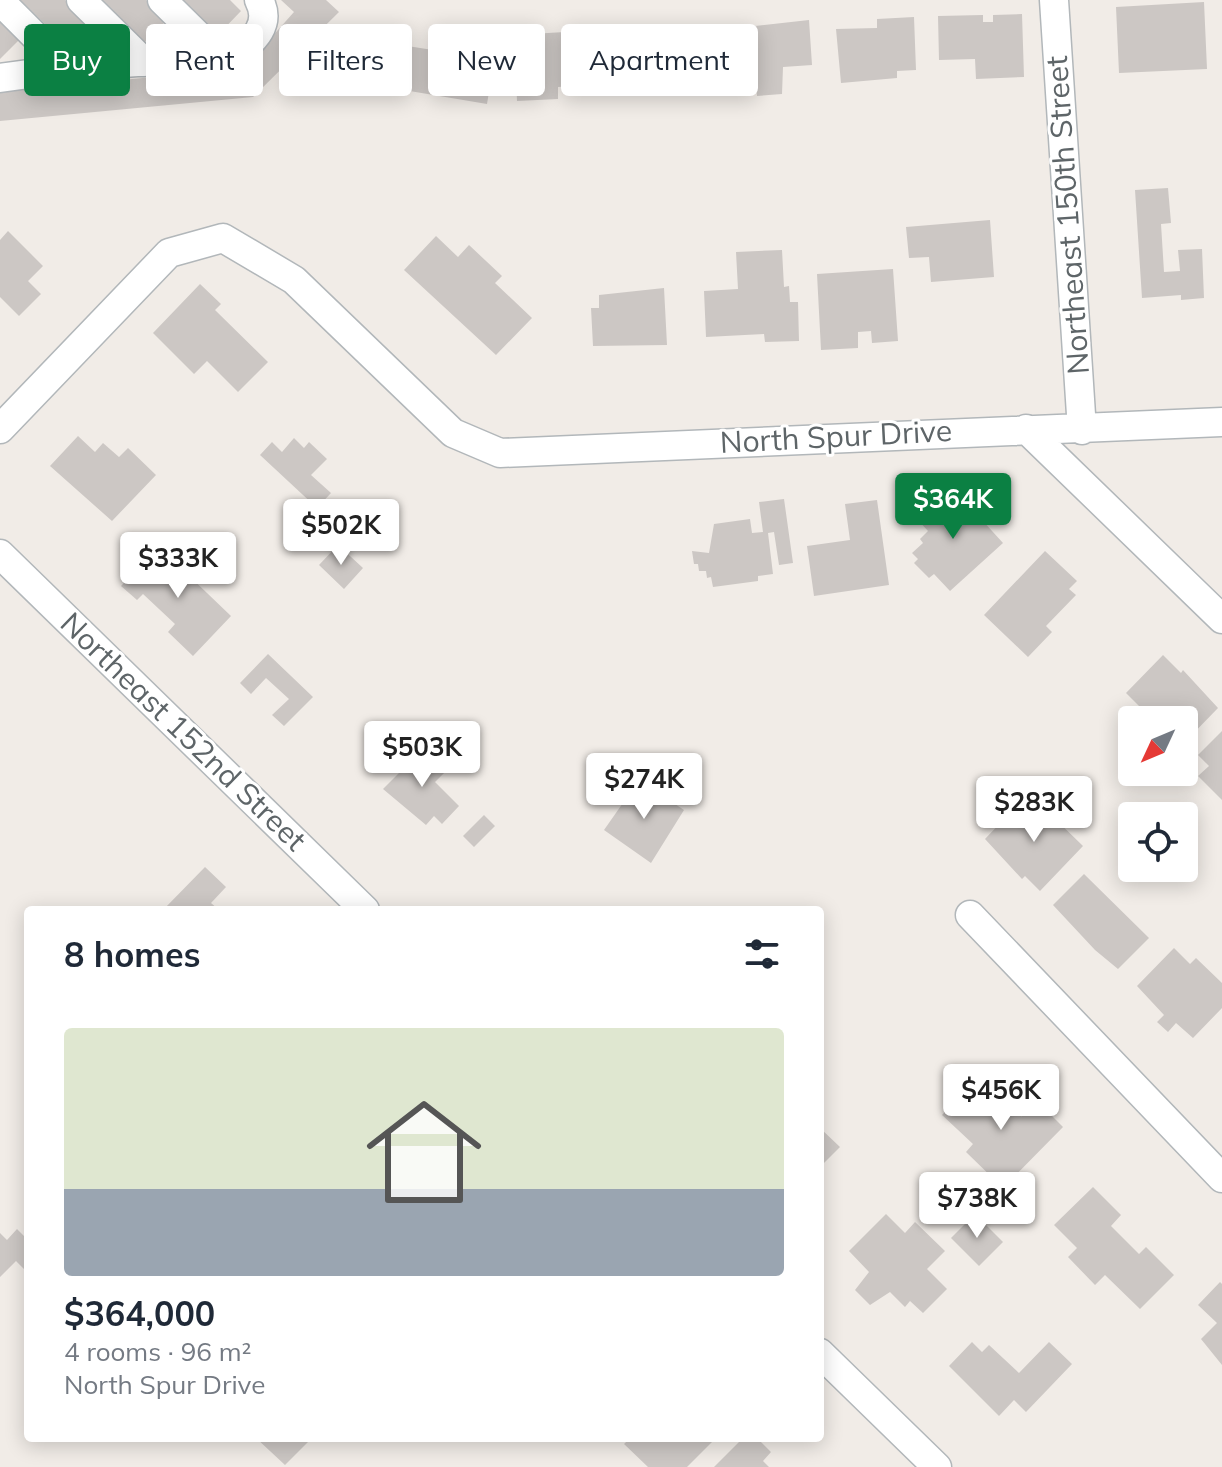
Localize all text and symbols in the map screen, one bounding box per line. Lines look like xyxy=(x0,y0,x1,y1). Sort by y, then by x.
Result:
chip: Buy xyxy=(24,24,130,96)
chip: Rent xyxy=(146,24,263,96)
chip: Filters xyxy=(279,24,412,96)
chip: New xyxy=(428,24,545,96)
chip: Apartment xyxy=(561,24,758,96)
street label: Northeast 150th Street xyxy=(1037,54,1097,376)
street label: North Spur Drive xyxy=(719,411,953,461)
pin: $364K xyxy=(897,473,1009,541)
text: $364K xyxy=(913,482,993,515)
pin: $502K xyxy=(285,499,397,567)
text: $502K xyxy=(301,508,381,541)
pin: $333K xyxy=(122,532,234,600)
text: $333K xyxy=(138,541,218,574)
street label: Northeast 152nd Street xyxy=(53,604,315,859)
north arrow xyxy=(1118,706,1198,786)
map controls xyxy=(1118,706,1198,882)
pin: $503K xyxy=(366,721,478,789)
text: $503K xyxy=(382,730,462,763)
pin: $274K xyxy=(588,753,700,821)
text: $274K xyxy=(604,762,684,795)
pin: $283K xyxy=(978,776,1090,844)
text: $283K xyxy=(994,785,1074,818)
button: locate xyxy=(1118,802,1198,882)
icon: filters xyxy=(740,932,784,976)
text: 8 homes xyxy=(64,933,201,976)
pin: $456K xyxy=(945,1064,1057,1132)
text: $456K xyxy=(961,1073,1041,1106)
icon: home xyxy=(352,1080,496,1224)
pin: $738K xyxy=(921,1172,1033,1240)
text: $738K xyxy=(937,1181,1017,1214)
text: $364,000 xyxy=(64,1292,215,1335)
text: 4 rooms · 96 m² xyxy=(64,1335,251,1368)
text: North Spur Drive xyxy=(64,1368,265,1401)

